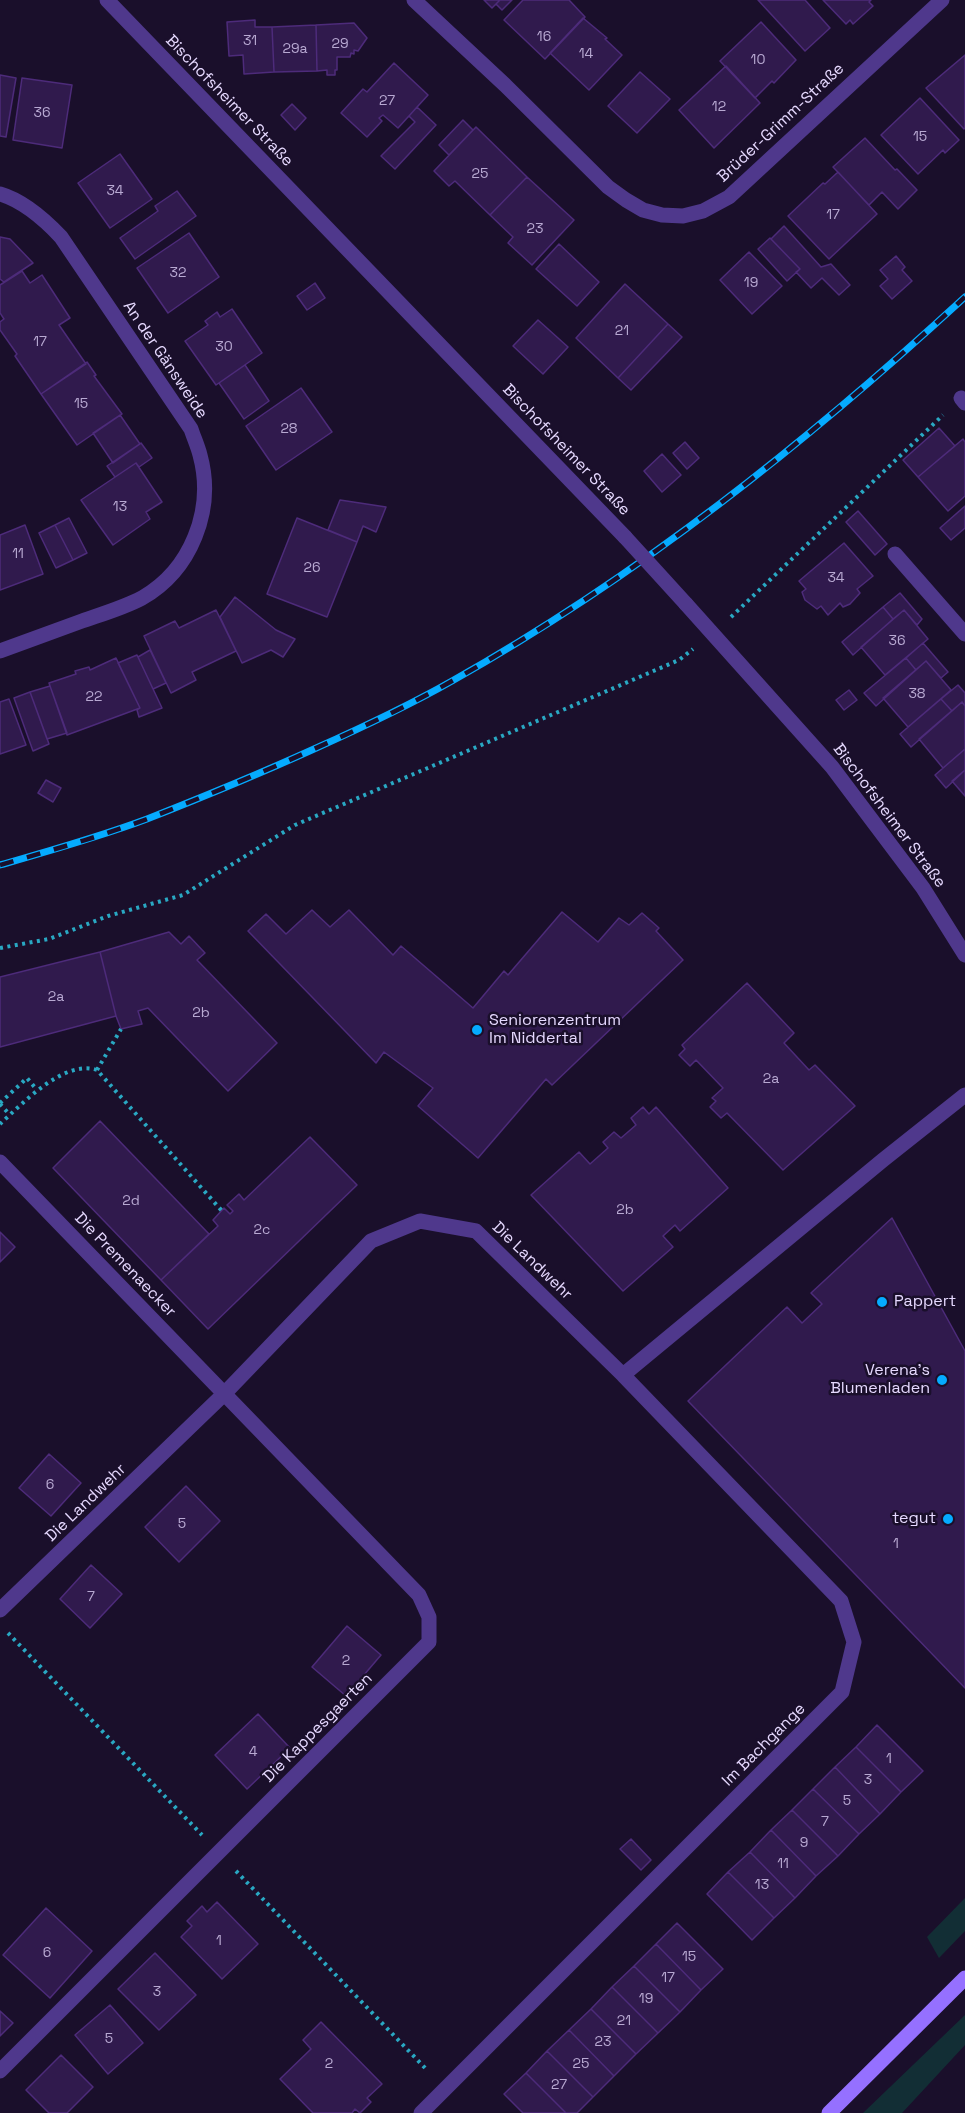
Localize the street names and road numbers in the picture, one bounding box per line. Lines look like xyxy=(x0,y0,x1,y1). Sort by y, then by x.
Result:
street label: Bischofsheimer Straße xyxy=(161,31,297,171)
street label: Brüder-Grimm-Straße xyxy=(714,59,848,187)
street label: An der Gänsweide xyxy=(119,298,211,422)
street label: Bischofsheimer Straße xyxy=(498,380,634,520)
street label: Bischofsheimer Straße xyxy=(829,740,949,892)
street label: Die Premenaecker xyxy=(70,1209,180,1321)
street label: Die Landwehr xyxy=(488,1218,576,1304)
street label: Die Landwehr xyxy=(42,1460,130,1546)
street label: Die Kappesgaerten xyxy=(259,1669,377,1787)
street label: Im Bachgange xyxy=(718,1699,810,1791)

